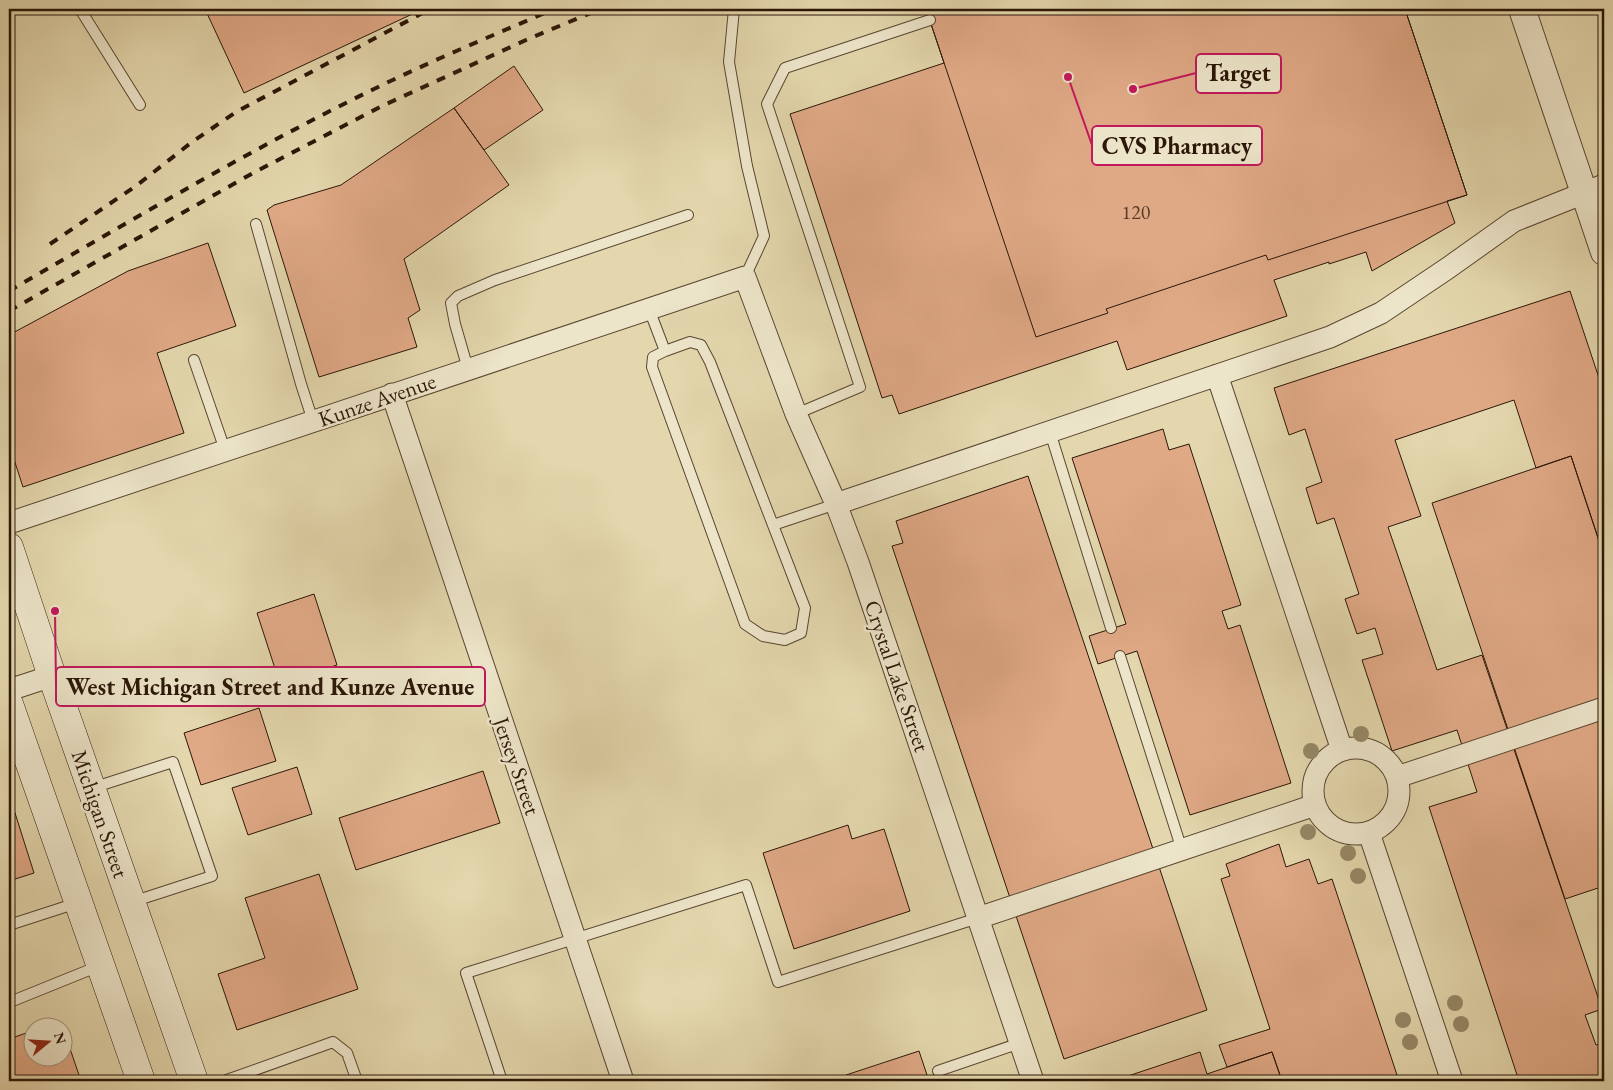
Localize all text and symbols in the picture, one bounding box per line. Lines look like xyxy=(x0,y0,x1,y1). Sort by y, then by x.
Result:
callout: Target xyxy=(1196,54,1281,93)
text: Target xyxy=(1205,57,1271,89)
callout: CVS Pharmacy xyxy=(1092,126,1262,165)
text: CVS Pharmacy xyxy=(1102,130,1253,162)
house number: 120 xyxy=(1122,199,1151,225)
street label: Kunze Avenue xyxy=(314,366,440,434)
street label: Crystal Lake Street xyxy=(858,596,937,756)
callout: West Michigan Street and Kunze Avenue xyxy=(56,667,485,706)
text: West Michigan Street and Kunze Avenue xyxy=(66,671,474,703)
street label: Jersey Street xyxy=(486,711,547,819)
street label: Michigan Street xyxy=(65,746,135,882)
north arrow xyxy=(22,1018,72,1068)
text: N xyxy=(50,1030,71,1047)

